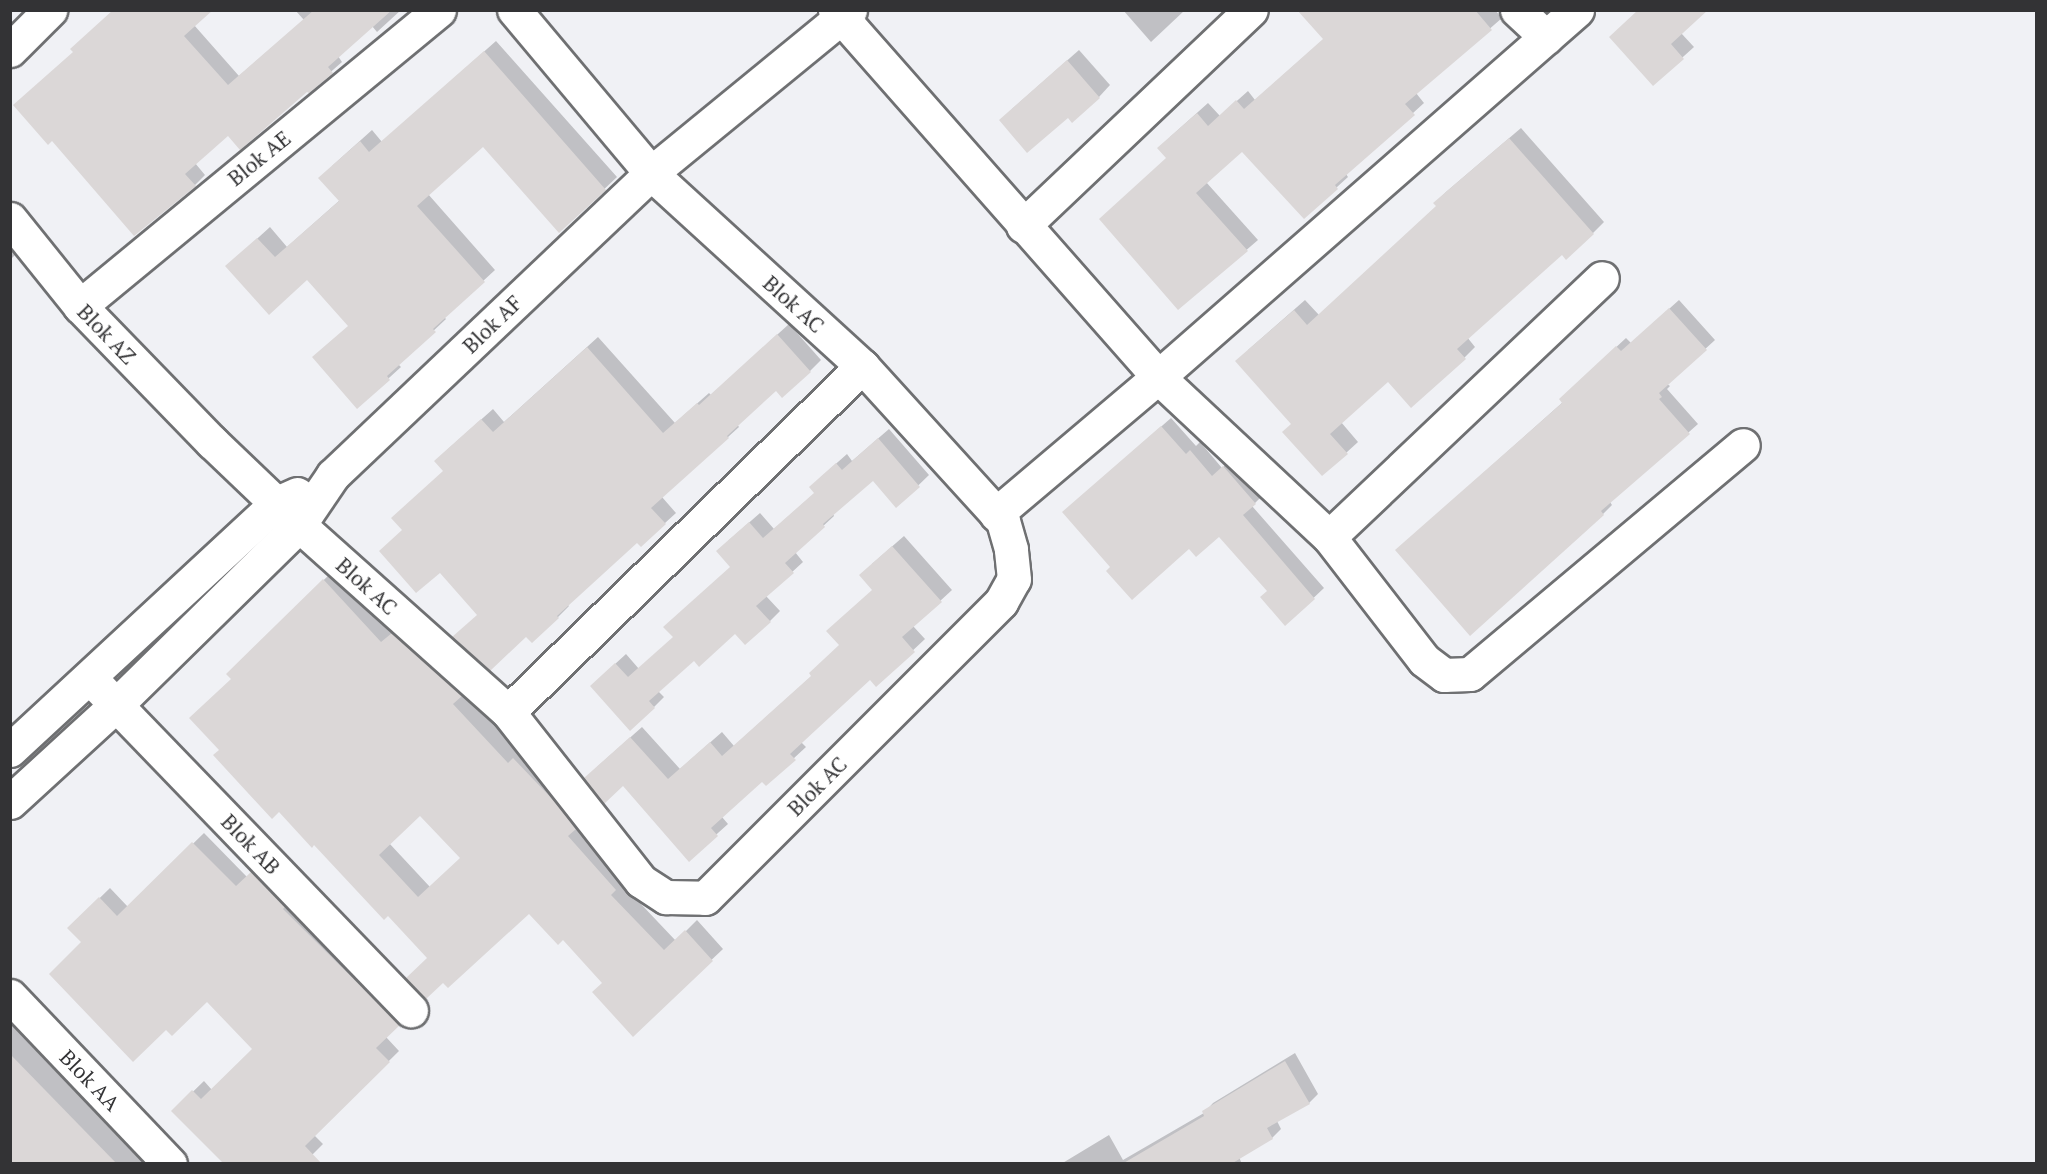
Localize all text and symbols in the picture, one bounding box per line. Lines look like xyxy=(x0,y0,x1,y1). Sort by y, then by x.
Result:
street label: Blok AE xyxy=(223,125,295,191)
street label: Blok AC xyxy=(758,270,830,338)
street label: Blok AF xyxy=(457,290,527,358)
street label: Blok AZ xyxy=(72,299,142,369)
street label: Blok AC xyxy=(331,552,403,620)
street label: Blok AC xyxy=(782,751,852,821)
street label: Blok AB xyxy=(216,809,286,879)
street label: Blok AA xyxy=(55,1044,125,1116)

